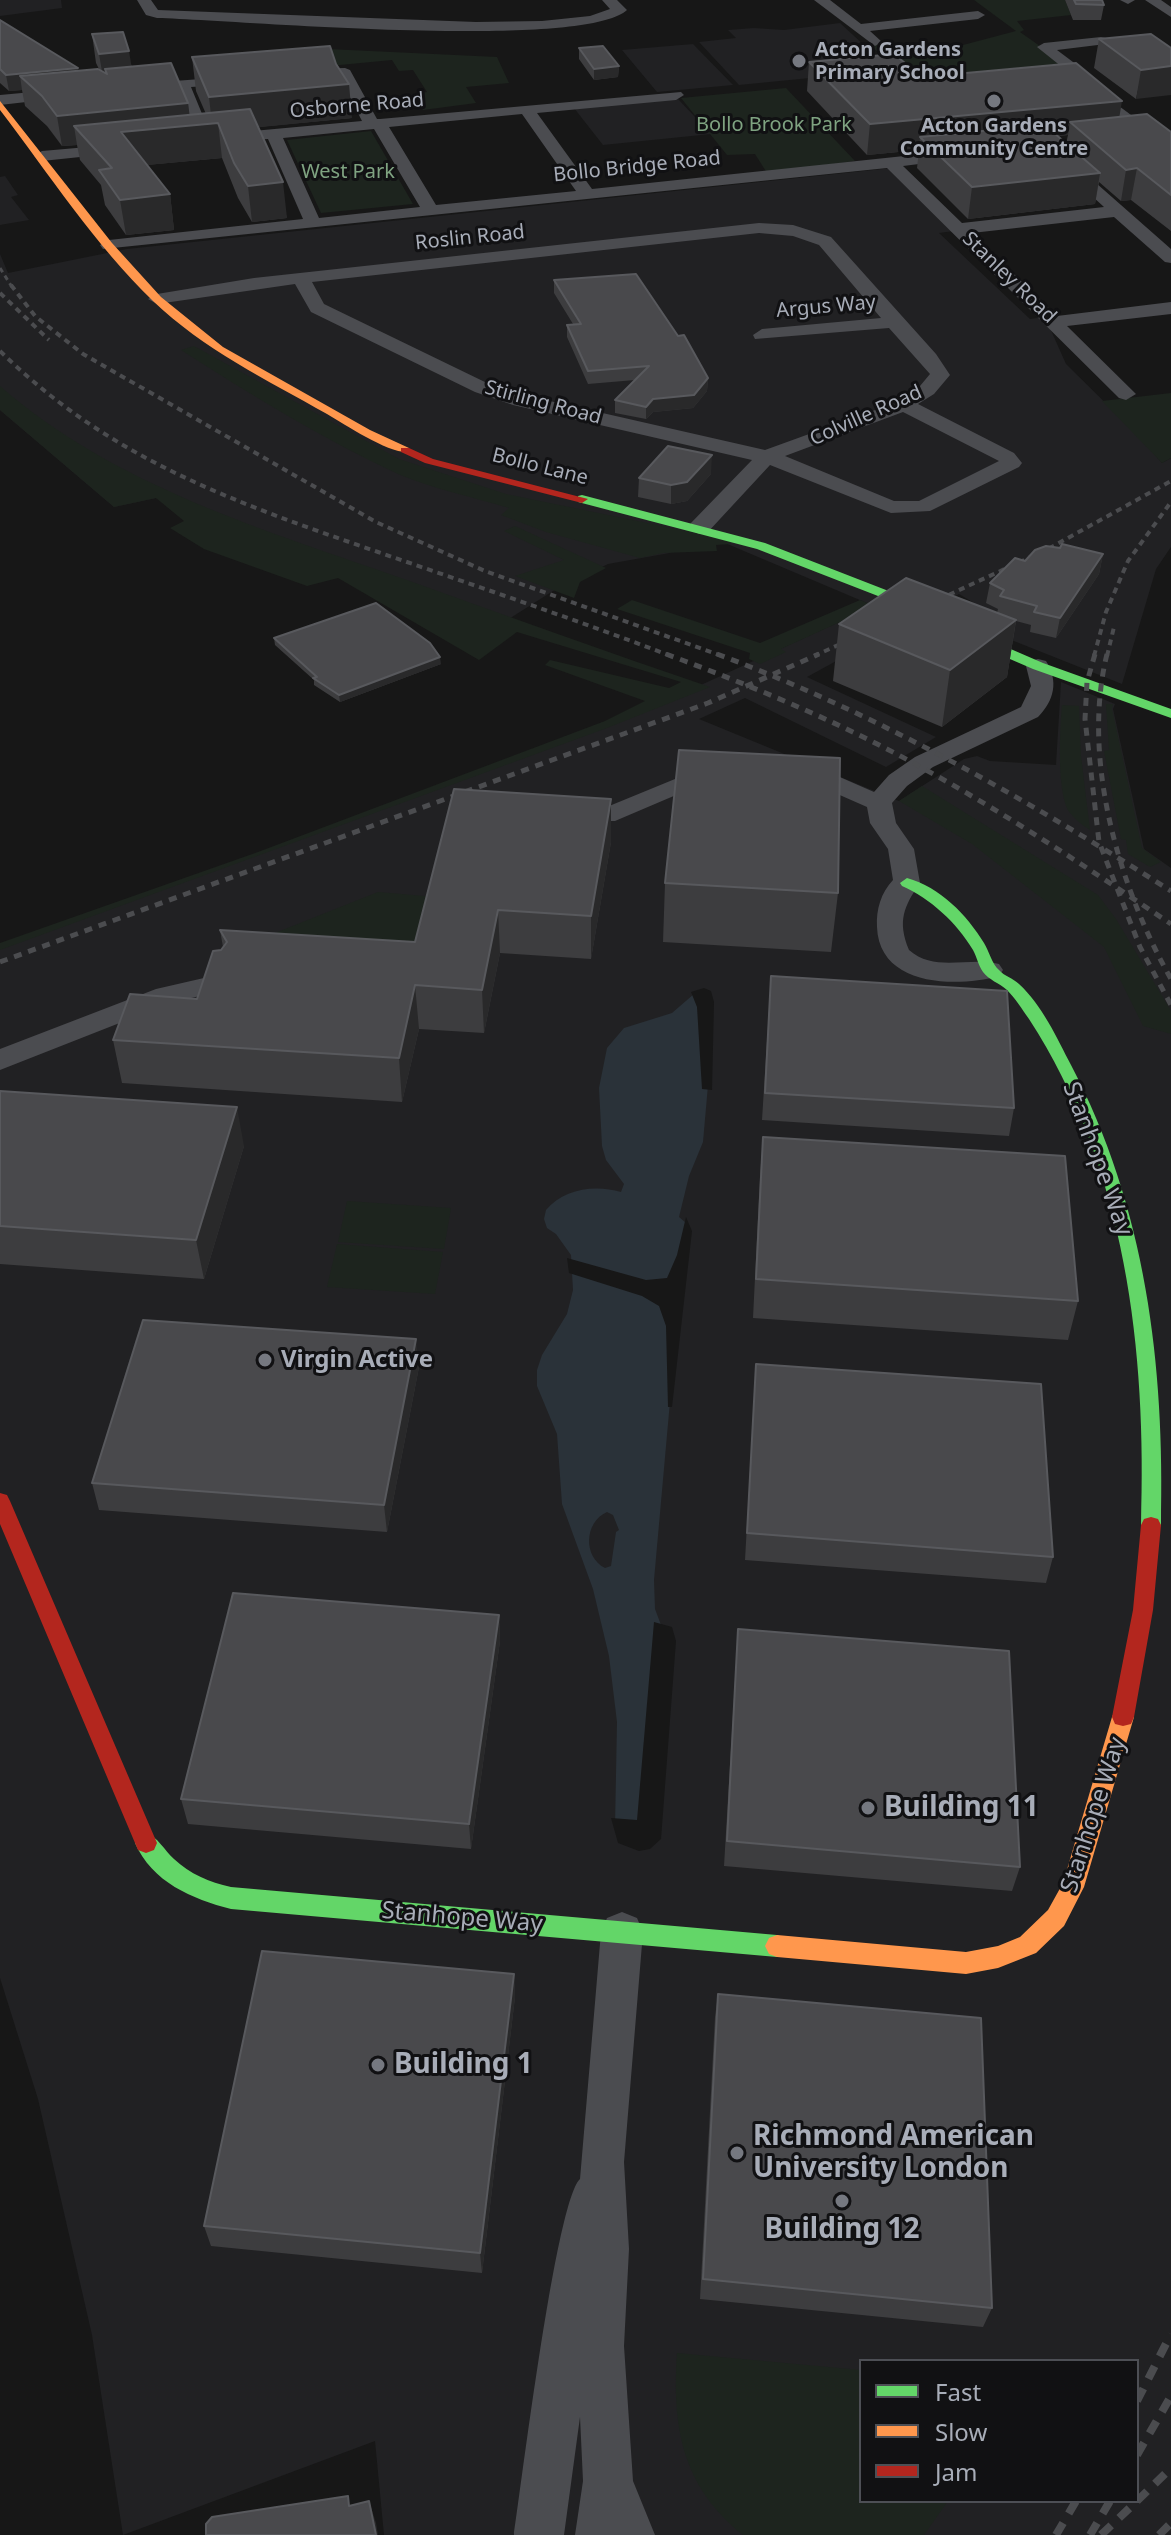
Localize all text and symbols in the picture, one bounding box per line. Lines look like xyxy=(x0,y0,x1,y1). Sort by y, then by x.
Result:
place label: Acton Gardens Primary School xyxy=(815,38,965,85)
marker: Acton Gardens Primary School xyxy=(790,52,808,70)
street label: Osborne Road xyxy=(289,88,425,124)
marker: Acton Gardens Community Centre xyxy=(985,92,1003,110)
park label: Bollo Brook Park xyxy=(696,113,852,137)
place label: Acton Gardens Community Centre xyxy=(900,114,1088,161)
street label: Bollo Bridge Road xyxy=(552,146,722,188)
park label: West Park xyxy=(301,160,395,184)
street label: Roslin Road xyxy=(414,220,526,256)
street label: Stanley Road xyxy=(957,227,1061,329)
street label: Argus Way xyxy=(775,291,877,323)
street label: Stirling Road xyxy=(482,376,604,430)
street label: Colville Road xyxy=(806,381,926,451)
street label: Bollo Lane xyxy=(490,443,590,491)
street label: Stanhope Way xyxy=(1056,1078,1138,1240)
place label: Virgin Active xyxy=(281,1346,433,1374)
marker: Virgin Active xyxy=(256,1351,274,1369)
street label: Stanhope Way xyxy=(1055,1734,1133,1896)
place label: Building 11 xyxy=(884,1791,1039,1825)
marker: Building 11 xyxy=(859,1799,877,1817)
street label: Stanhope Way xyxy=(380,1897,544,1939)
place label: Building 1 xyxy=(394,2048,533,2082)
marker: Building 1 xyxy=(369,2056,387,2074)
place label: Richmond American University London xyxy=(753,2120,1034,2186)
marker: Richmond American University London xyxy=(728,2144,746,2162)
marker: Building 12 xyxy=(833,2192,851,2210)
place label: Building 12 xyxy=(765,2213,919,2247)
legend xyxy=(859,2359,1139,2503)
text: Fast xyxy=(935,2375,981,2408)
text: Slow xyxy=(935,2415,987,2448)
text: Jam xyxy=(935,2455,977,2488)

